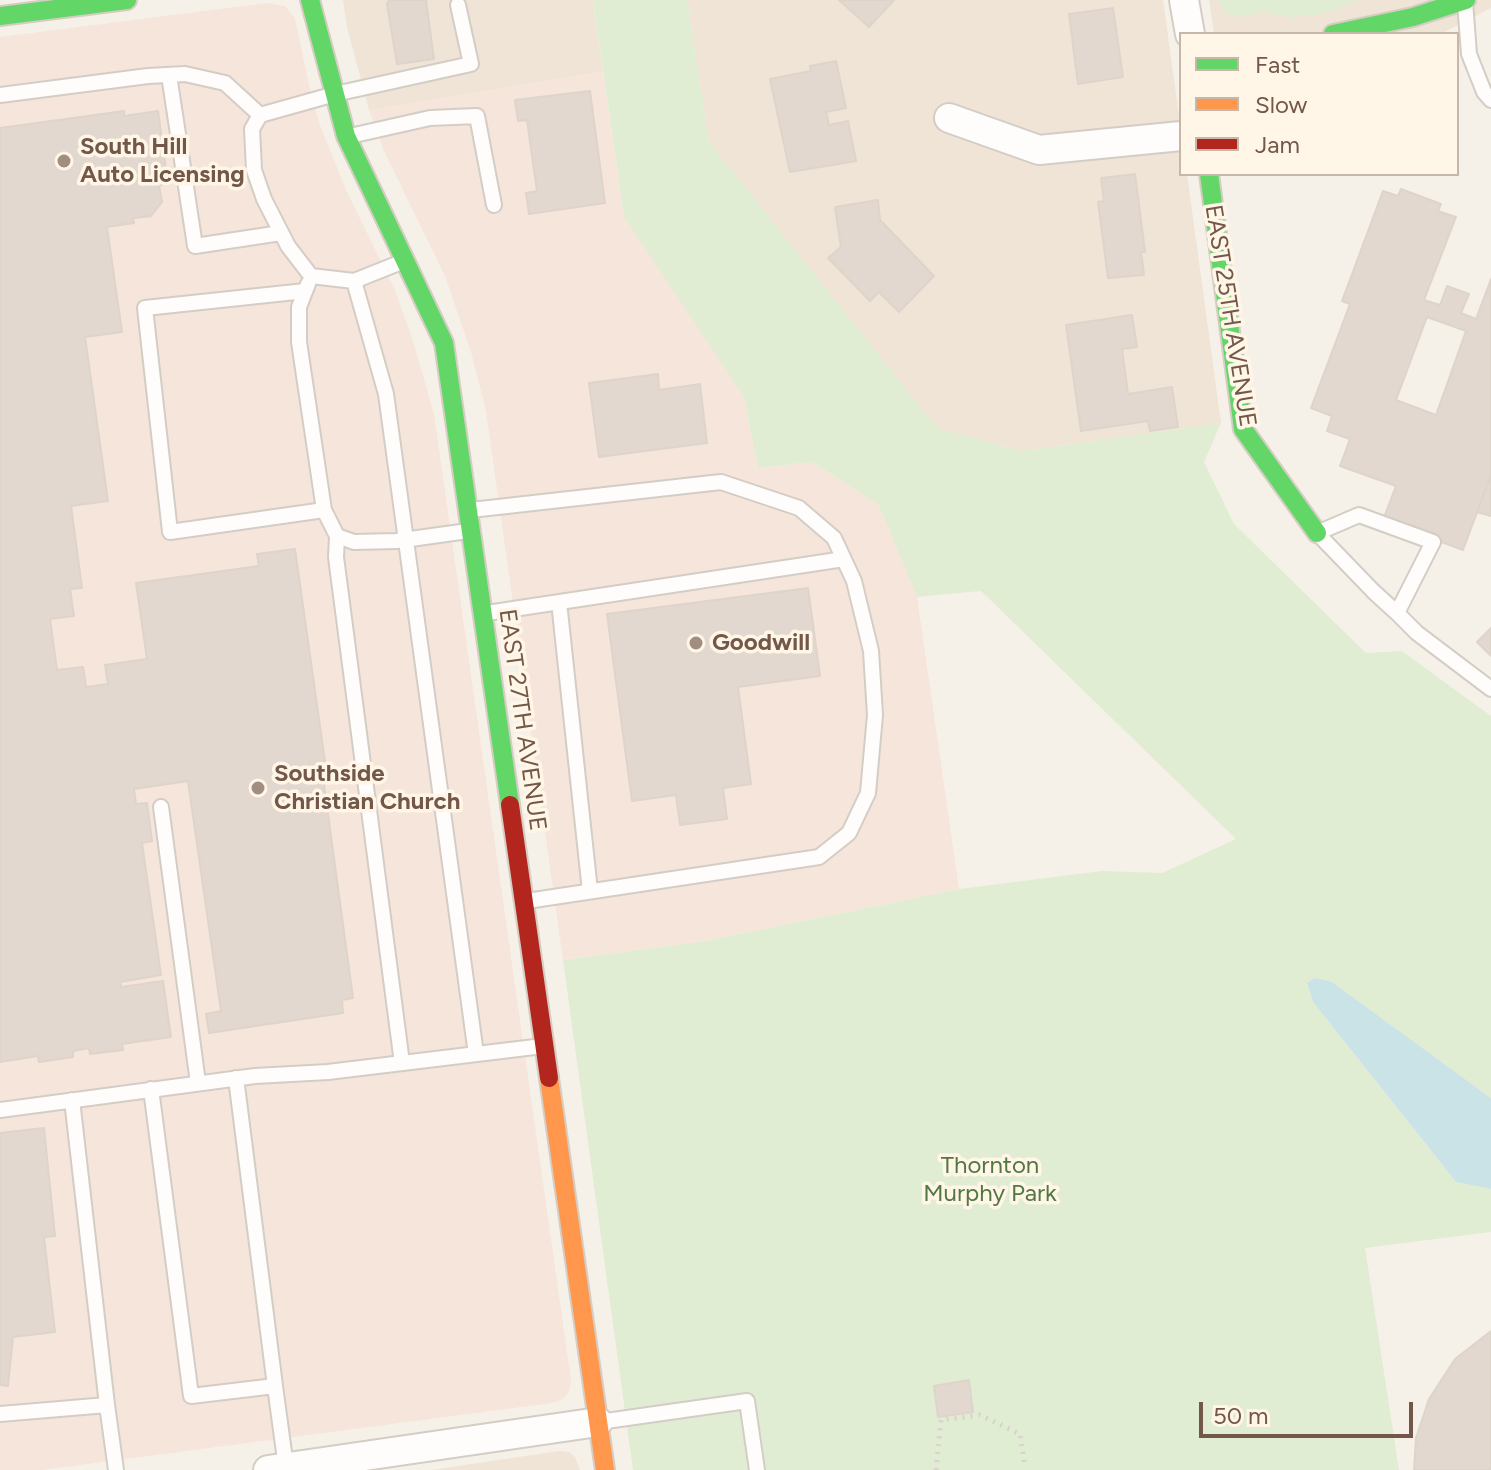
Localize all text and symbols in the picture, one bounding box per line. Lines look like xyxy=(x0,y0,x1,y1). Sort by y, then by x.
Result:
legend xyxy=(1179,32,1459,176)
text: Fast xyxy=(1255,50,1300,79)
text: Slow xyxy=(1255,90,1307,119)
text: Jam xyxy=(1255,130,1300,159)
place label: South Hill Auto Licensing xyxy=(80,133,245,189)
marker: South Hill Auto Licensing xyxy=(55,152,73,170)
street label: EAST 25TH AVENUE xyxy=(1198,203,1262,429)
street label: EAST 27TH AVENUE xyxy=(492,607,552,833)
place label: Goodwill xyxy=(712,629,810,657)
marker: Goodwill xyxy=(687,634,705,652)
place label: Southside Christian Church xyxy=(274,760,460,816)
marker: Southside Christian Church xyxy=(249,779,267,797)
park label: Thornton Murphy Park xyxy=(923,1152,1057,1208)
scale bar xyxy=(1203,1386,1417,1436)
text: 50 m xyxy=(1213,1401,1269,1430)

